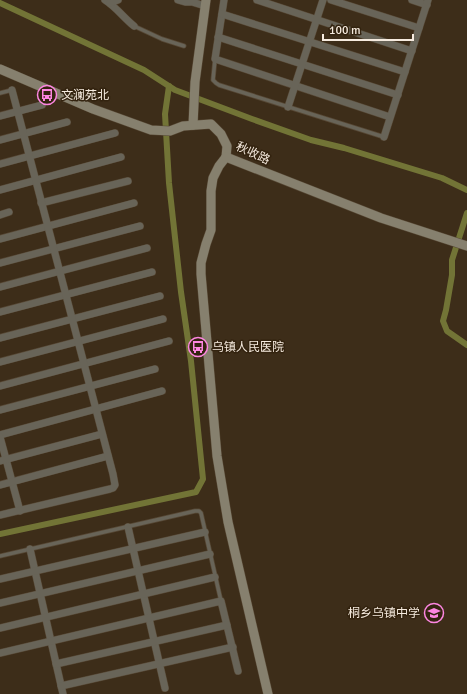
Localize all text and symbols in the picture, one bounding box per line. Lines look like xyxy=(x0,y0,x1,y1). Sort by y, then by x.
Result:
scale bar xyxy=(323,16,413,42)
text: 100 m xyxy=(329,23,361,38)
bus stop icon: 文澜苑北 xyxy=(36,84,58,106)
place label: 文澜苑北 xyxy=(61,88,109,103)
street label: 秋收路 xyxy=(233,139,272,168)
bus stop icon: 乌镇人民医院 xyxy=(187,336,209,358)
place label: 乌镇人民医院 xyxy=(212,340,284,355)
school or university icon: 桐乡乌镇中学 xyxy=(423,602,445,624)
place label: 桐乡乌镇中学 xyxy=(348,606,420,621)

